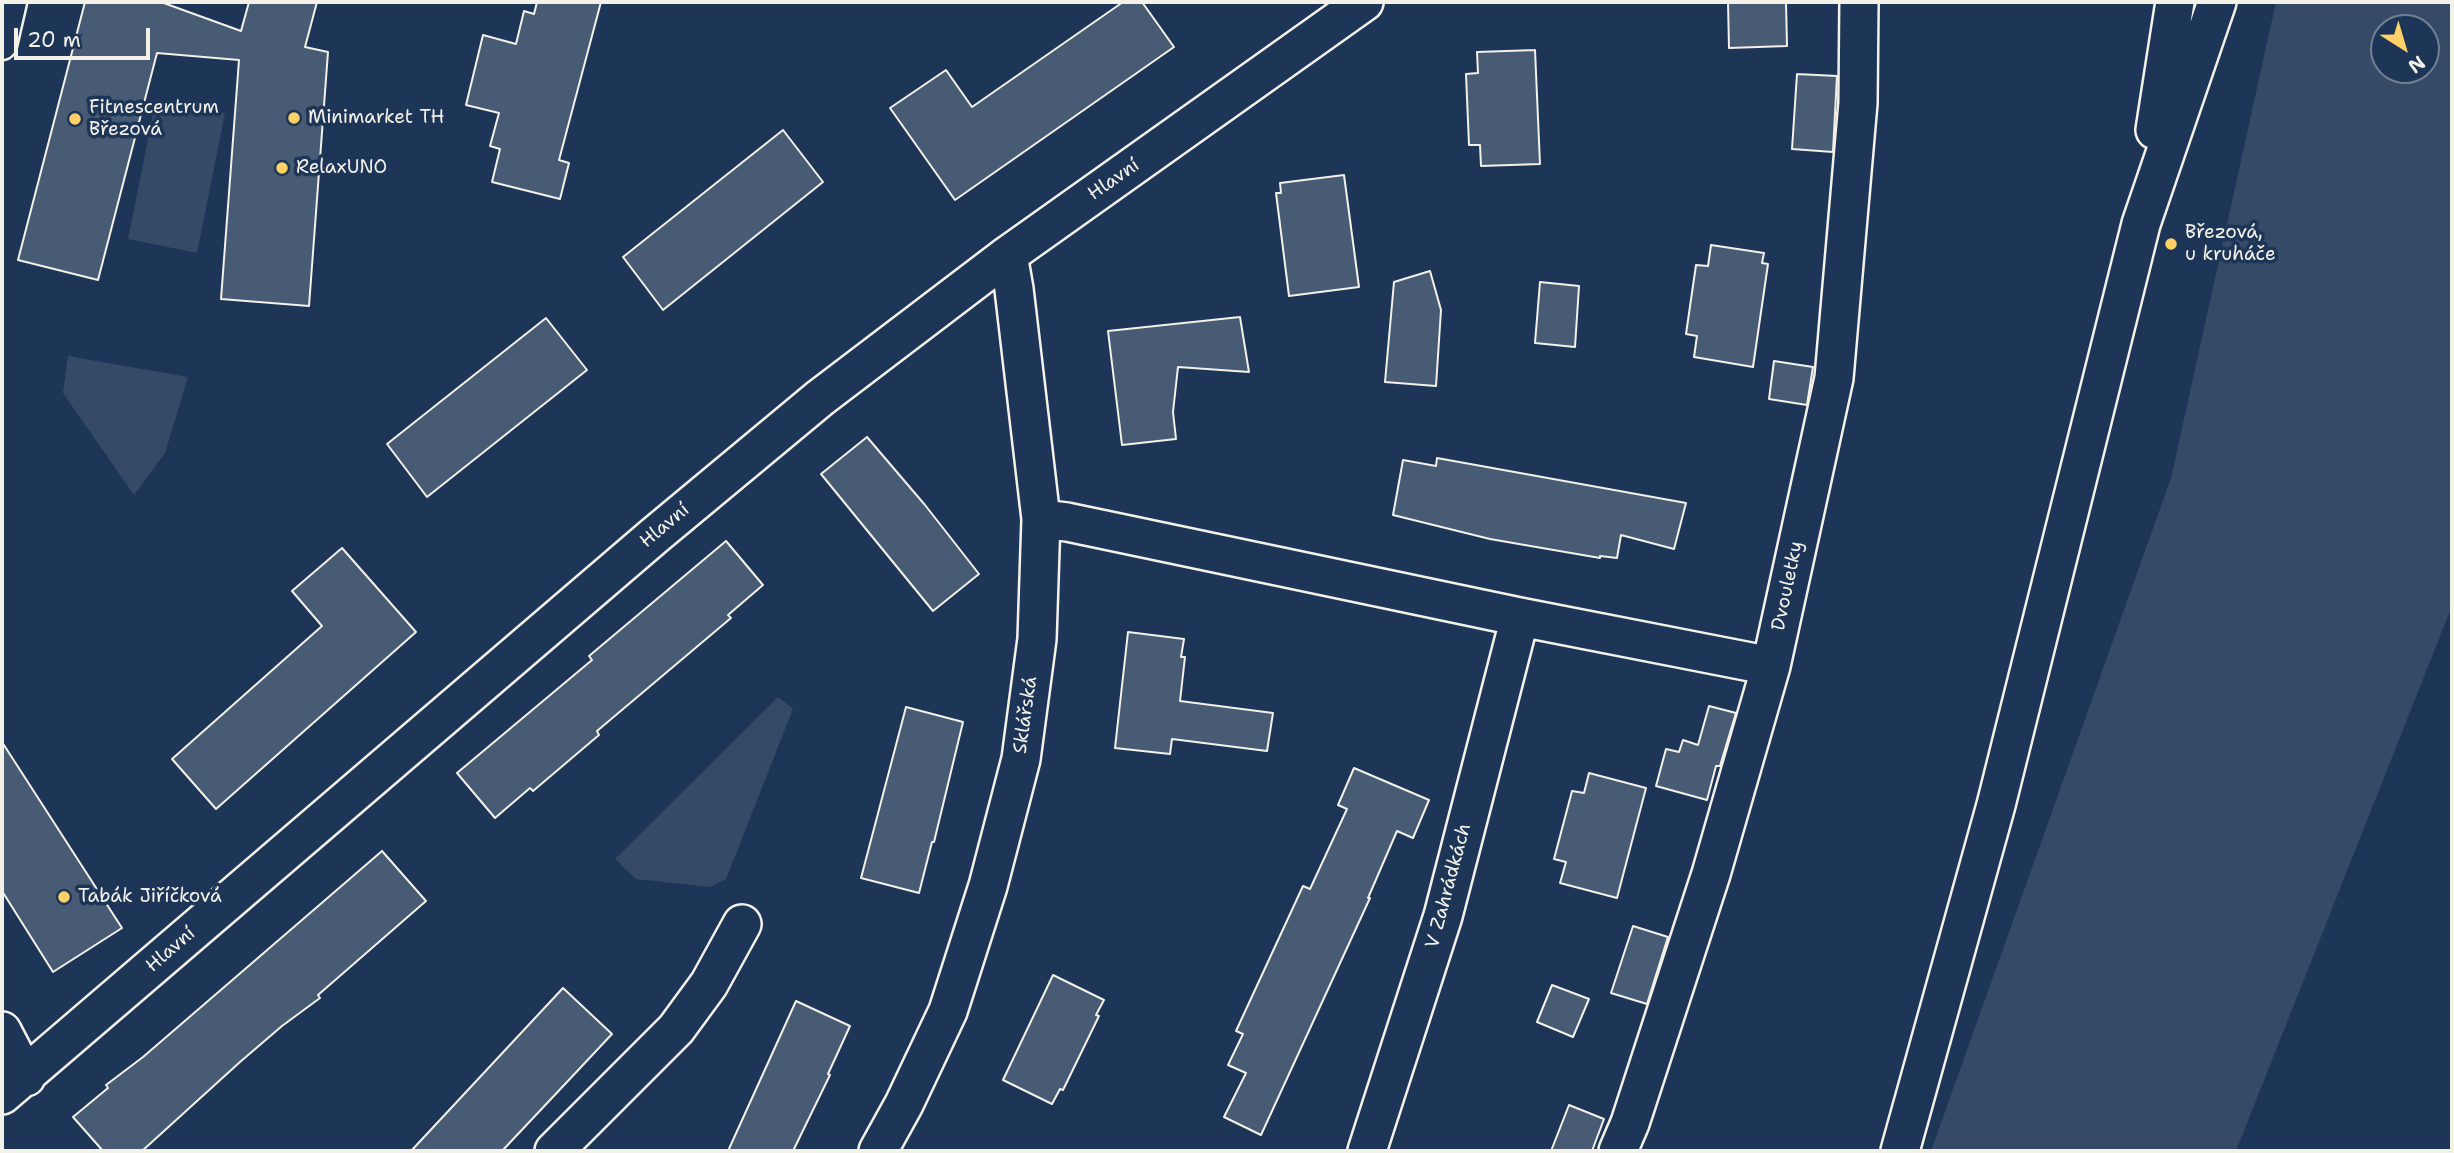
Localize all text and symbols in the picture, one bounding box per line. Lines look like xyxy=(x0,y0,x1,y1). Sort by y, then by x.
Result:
scale bar xyxy=(18,14,154,58)
north arrow xyxy=(2370,14,2440,84)
text: 20 m xyxy=(27,26,81,54)
text: N xyxy=(2403,50,2430,79)
place label: Fitnescentrum Březová xyxy=(89,97,219,141)
place label: Minimarket TH xyxy=(308,107,444,129)
marker: Minimarket TH xyxy=(286,110,302,126)
marker: Fitnescentrum Březová xyxy=(67,111,83,127)
street label: Hlavní xyxy=(1084,154,1144,206)
place label: RelaxUNO xyxy=(296,157,387,179)
marker: RelaxUNO xyxy=(274,160,290,176)
place label: Březová, u kruháče xyxy=(2185,222,2276,266)
marker: Březová, u kruháče xyxy=(2163,236,2179,252)
street label: Hlavní xyxy=(636,499,694,553)
street label: Dvouletky xyxy=(1767,539,1809,633)
street label: Sklářská xyxy=(1009,675,1043,755)
street label: V Zahrádkách xyxy=(1421,821,1477,951)
place label: Tabák Jiříčková xyxy=(78,886,222,908)
marker: Tabák Jiříčková xyxy=(56,889,72,905)
street label: Hlavní xyxy=(142,923,200,977)

